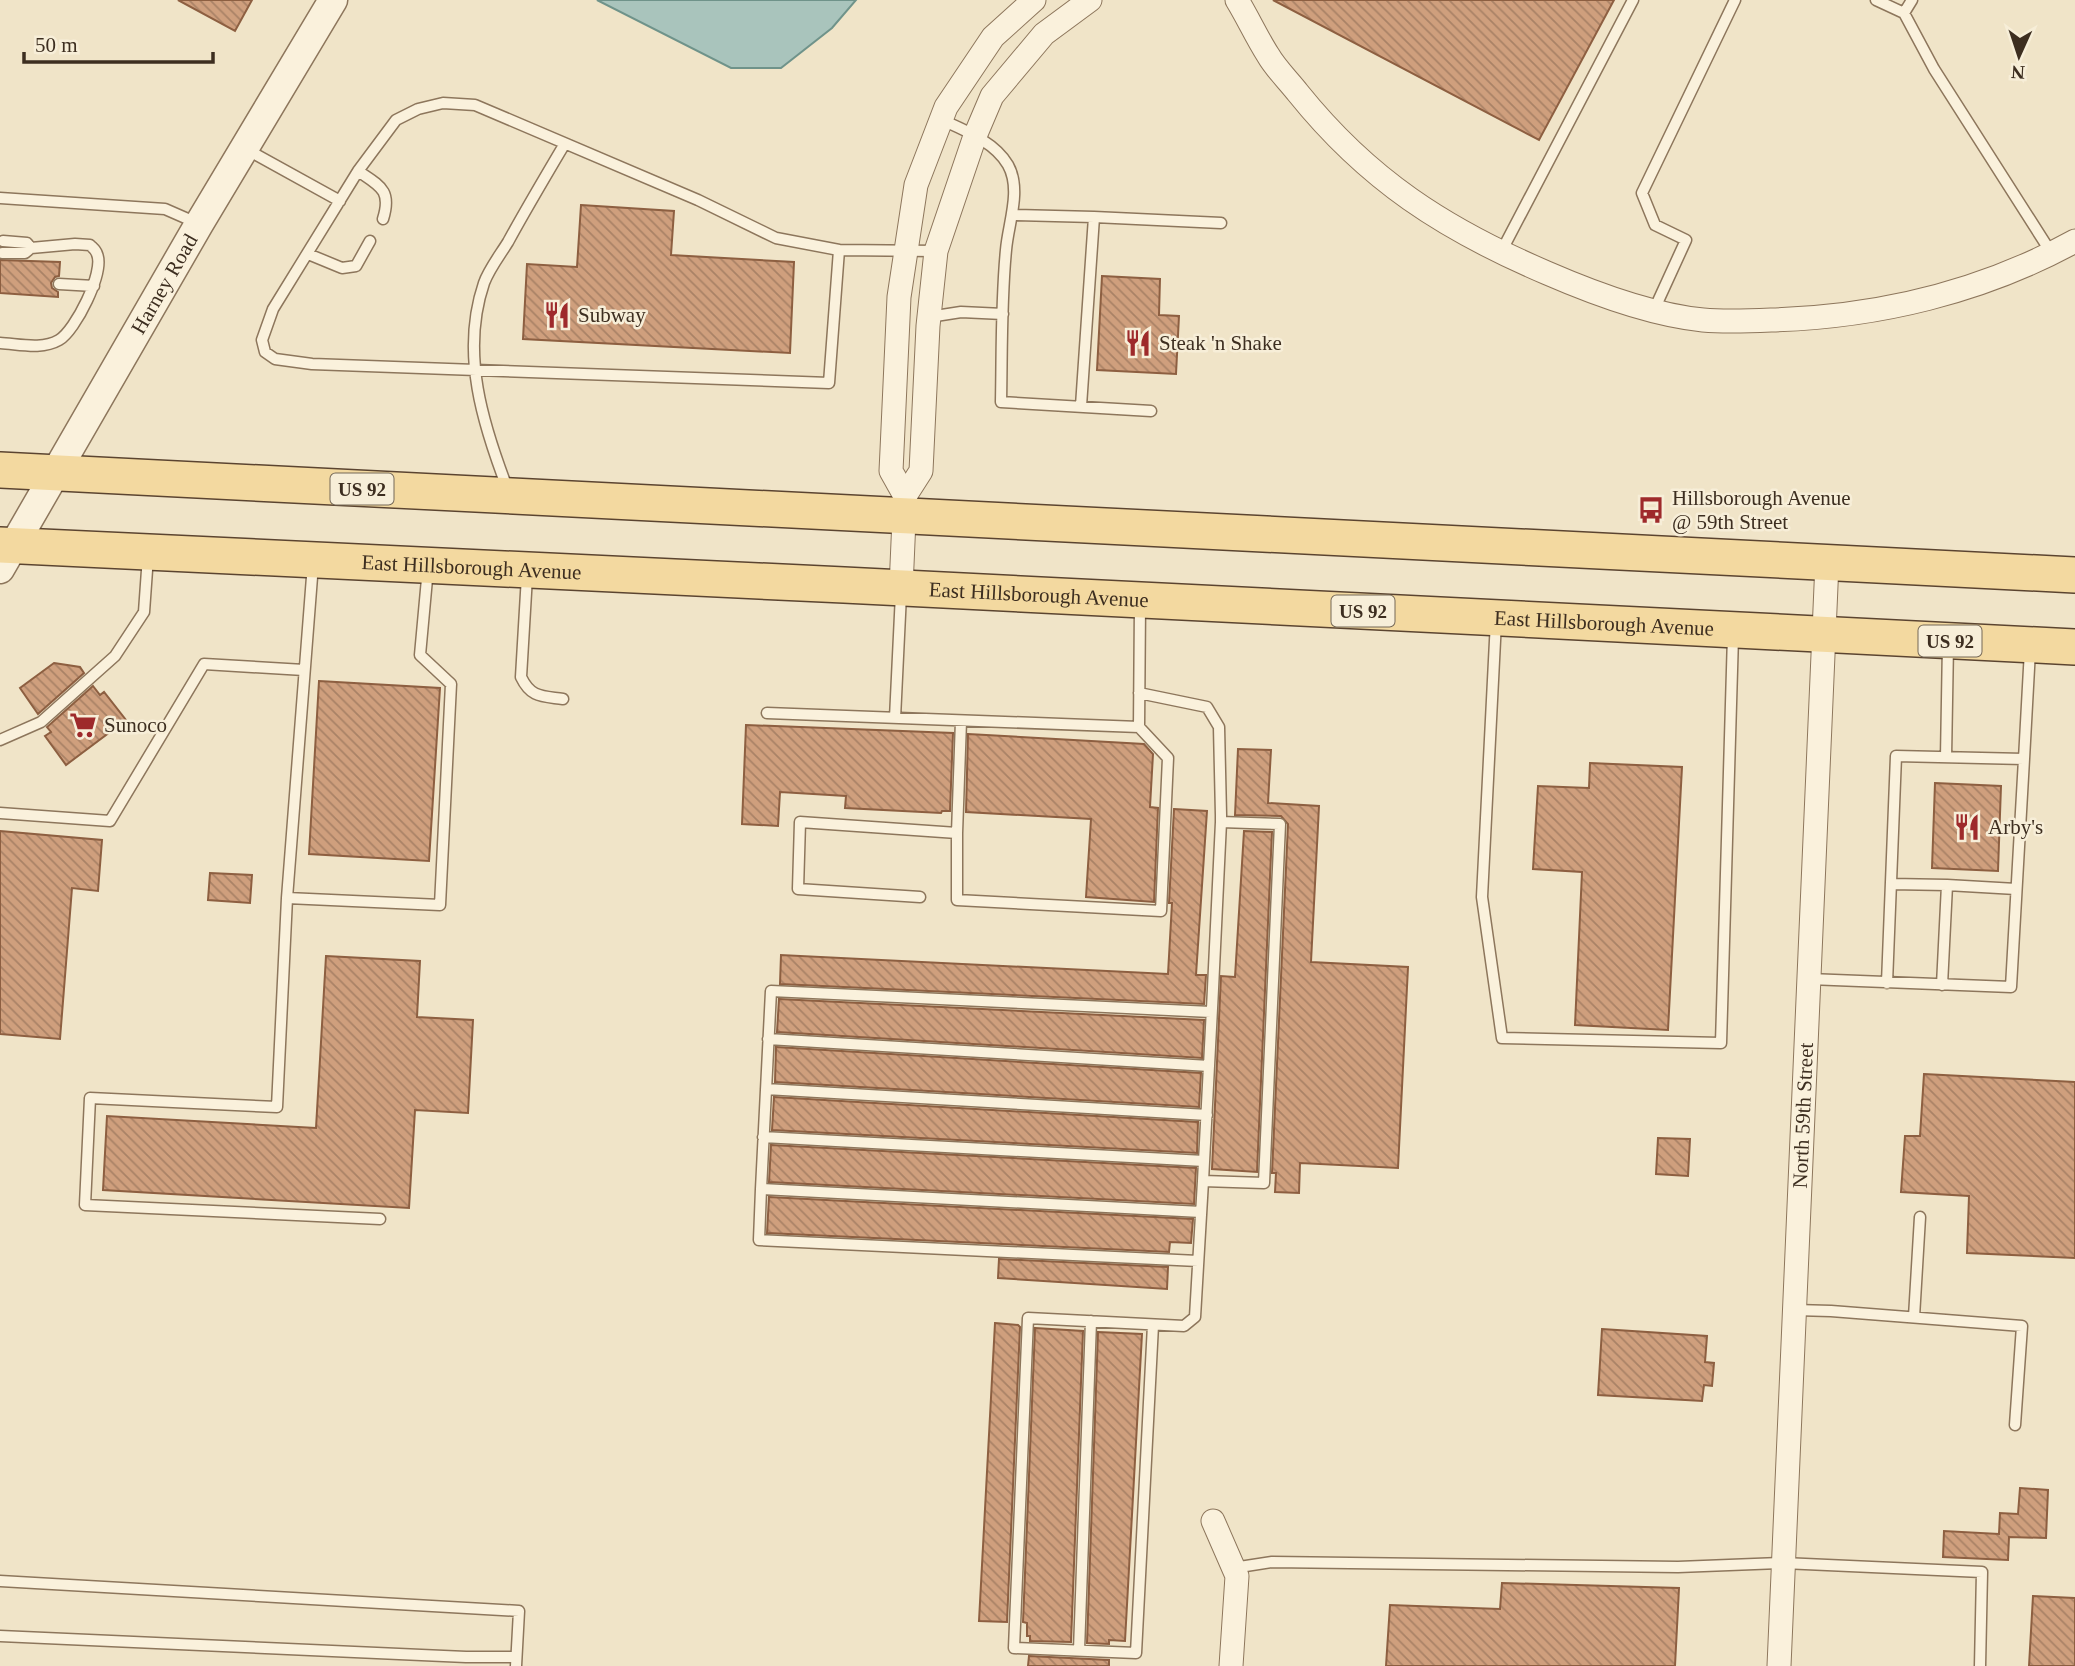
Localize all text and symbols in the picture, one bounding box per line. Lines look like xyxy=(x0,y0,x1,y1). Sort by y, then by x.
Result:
scale bar xyxy=(24,21,214,65)
north arrow xyxy=(1984,21,2054,91)
text: 50 m xyxy=(35,33,78,57)
text: N xyxy=(2010,62,2026,83)
street label: Harney Road xyxy=(126,229,203,338)
restaurant icon: Subway xyxy=(542,300,572,330)
place label: Subway xyxy=(578,303,646,327)
restaurant icon: Steak 'n Shake xyxy=(1123,328,1153,358)
place label: Steak 'n Shake xyxy=(1159,331,1282,355)
road number: US 92 xyxy=(330,474,394,504)
place label: Hillsborough Avenue @ 59th Street xyxy=(1672,486,1851,534)
bus stop icon: Hillsborough Avenue @ 59th Street xyxy=(1636,495,1666,525)
street label: East Hillsborough Avenue xyxy=(361,550,582,585)
street label: East Hillsborough Avenue xyxy=(928,577,1149,612)
road number: US 92 xyxy=(1332,596,1394,626)
street label: East Hillsborough Avenue xyxy=(1494,606,1715,641)
road number: US 92 xyxy=(1918,626,1982,656)
supermarket icon: Sunoco xyxy=(68,710,98,740)
place label: Sunoco xyxy=(104,713,167,737)
restaurant icon: Arby's xyxy=(1952,812,1982,842)
place label: Arby's xyxy=(1988,815,2043,839)
street label: North 59th Street xyxy=(1788,1042,1818,1189)

